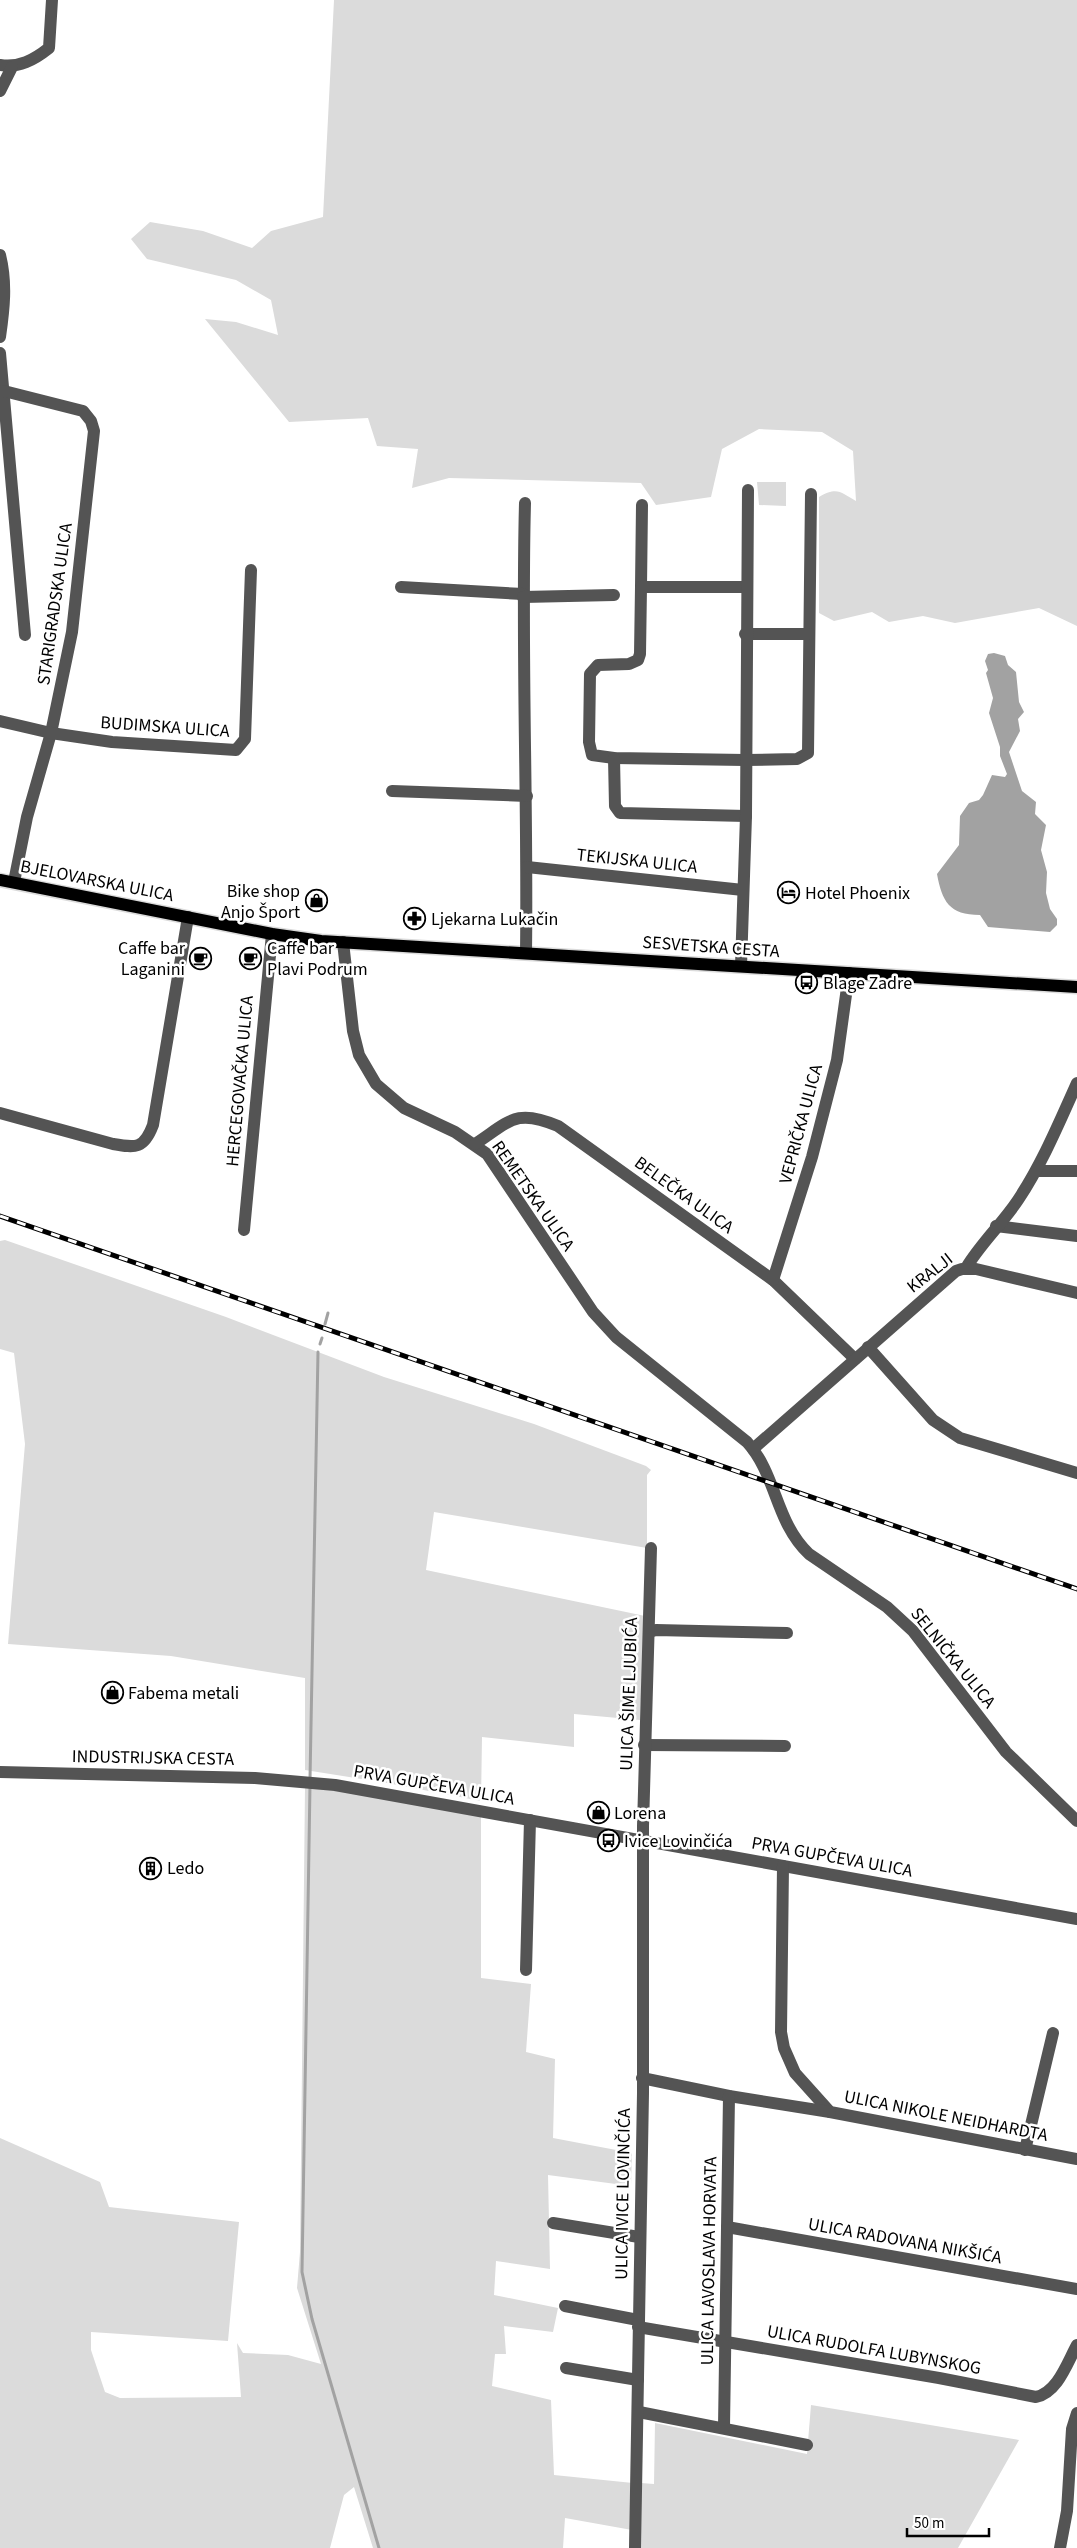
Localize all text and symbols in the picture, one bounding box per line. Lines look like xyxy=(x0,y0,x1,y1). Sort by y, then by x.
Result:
street label: STARIGRADSKA ULICA xyxy=(31,521,79,687)
street label: BUDIMSKA ULICA xyxy=(100,710,231,744)
street label: TEKIJSKA ULICA xyxy=(575,842,699,880)
street label: BJELOVARSKA ULICA xyxy=(18,854,176,908)
place label: Bike shop Anjo Šport xyxy=(221,879,300,925)
hotel icon: Hotel Phoenix xyxy=(777,881,801,905)
place label: Hotel Phoenix xyxy=(805,881,910,906)
shop icon: Bike shop Anjo Šport xyxy=(304,889,328,913)
pharmacy icon: Ljekarna Lukačin xyxy=(403,907,427,931)
place label: Ljekarna Lukačin xyxy=(431,907,558,932)
street label: SESVETSKA CESTA xyxy=(642,930,781,964)
place label: Caffe bar Laganini xyxy=(118,936,186,982)
place label: Caffe bar Plavi Podrum xyxy=(267,936,368,982)
cafe icon: Caffe bar Laganini xyxy=(189,946,213,970)
cafe icon: Caffe bar Plavi Podrum xyxy=(239,946,263,970)
bus stop icon: Blage Zadre xyxy=(795,971,819,995)
place label: Blage Zadre xyxy=(823,971,912,996)
street label: HERCEGOVAČKA ULICA xyxy=(220,994,260,1168)
street label: VEPRIČKA ULICA xyxy=(773,1061,829,1187)
street label: REMETSKA ULICA xyxy=(486,1136,581,1256)
street label: BELEČKA ULICA xyxy=(629,1150,739,1240)
street label: KRALJI xyxy=(902,1247,958,1299)
street label: SELNIČKA ULICA xyxy=(904,1602,1002,1714)
street label: ULICA ŠIME LJUBIĆA xyxy=(614,1617,644,1771)
shop icon: Fabema metali xyxy=(100,1681,124,1705)
place label: Fabema metali xyxy=(128,1681,239,1706)
street label: INDUSTRIJSKA CESTA xyxy=(72,1744,235,1772)
street label: PRVA GUPČEVA ULICA xyxy=(351,1759,517,1812)
shop icon: Lorena xyxy=(586,1801,610,1825)
place label: Lorena xyxy=(614,1801,666,1826)
bus stop icon: Ivice Lovinčića xyxy=(596,1829,620,1853)
place label: Ivice Lovinčića xyxy=(624,1829,733,1854)
street label: PRVA GUPČEVA ULICA xyxy=(749,1831,915,1884)
building icon: Ledo xyxy=(139,1856,163,1880)
place label: Ledo xyxy=(167,1856,204,1881)
street label: ULICA NIKOLE NEIDHARDTA xyxy=(842,2084,1050,2148)
street label: ULICA IVICE LOVINČIĆA xyxy=(609,2108,637,2280)
street label: ULICA LAVOSLAVA HORVATA xyxy=(695,2156,723,2366)
street label: ULICA RADOVANA NIKŠIĆA xyxy=(806,2212,1004,2270)
street label: ULICA RUDOLFA LUBYNSKOG xyxy=(765,2319,983,2381)
scale bar xyxy=(907,2506,990,2538)
text: 50 m xyxy=(914,2513,944,2534)

